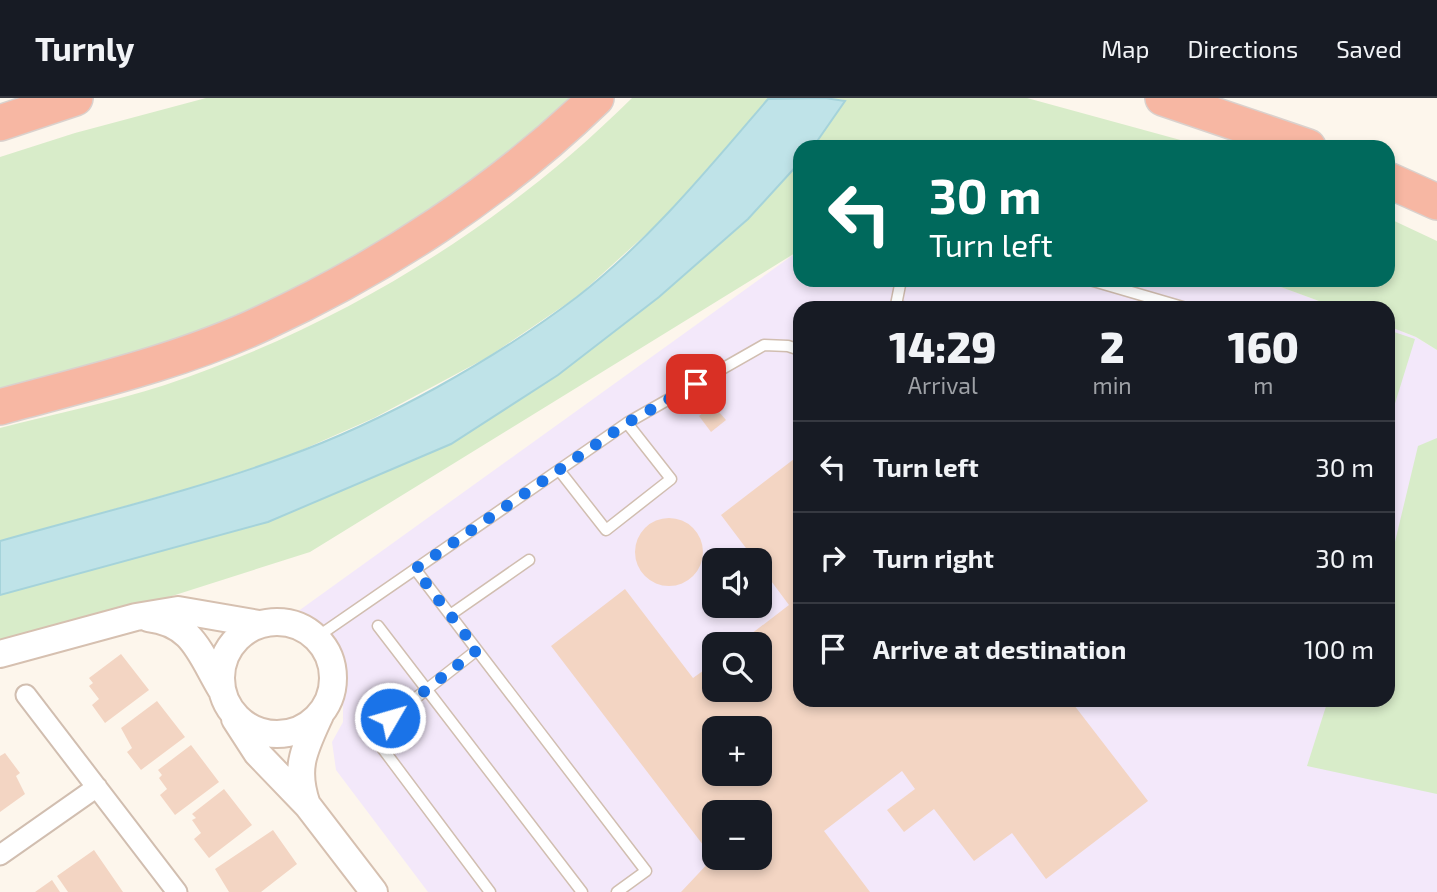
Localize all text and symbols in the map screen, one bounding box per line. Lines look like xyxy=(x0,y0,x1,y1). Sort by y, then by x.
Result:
text: Turnly xyxy=(35,28,134,68)
text: Map xyxy=(1101,34,1149,63)
text: Directions xyxy=(1187,34,1298,63)
text: Saved xyxy=(1336,34,1402,63)
text: 30 m xyxy=(929,165,1041,224)
icon: left xyxy=(814,168,905,259)
text: Turn left xyxy=(929,225,1053,263)
text: 14:29 xyxy=(889,321,996,371)
text: 2 xyxy=(1100,321,1125,371)
text: 160 xyxy=(1228,321,1299,371)
pin xyxy=(666,354,726,414)
icon: arrive xyxy=(677,365,715,403)
text: Arrival xyxy=(908,371,978,399)
text: min xyxy=(1092,371,1132,399)
text: m xyxy=(1253,371,1273,399)
icon: left xyxy=(814,448,852,486)
text: Turn left xyxy=(873,451,979,482)
text: 30 m xyxy=(1315,451,1374,482)
icon: right xyxy=(814,539,852,577)
text: Turn right xyxy=(873,542,994,573)
text: 30 m xyxy=(1315,542,1374,573)
map controls xyxy=(702,548,772,870)
button: sound xyxy=(702,548,772,618)
icon: arrive xyxy=(814,630,852,668)
button: search xyxy=(702,632,772,702)
text: Arrive at destination xyxy=(873,633,1126,664)
text: 100 m xyxy=(1304,633,1374,664)
position arrow xyxy=(353,681,427,755)
button: + xyxy=(702,716,772,786)
button: − xyxy=(702,800,772,870)

